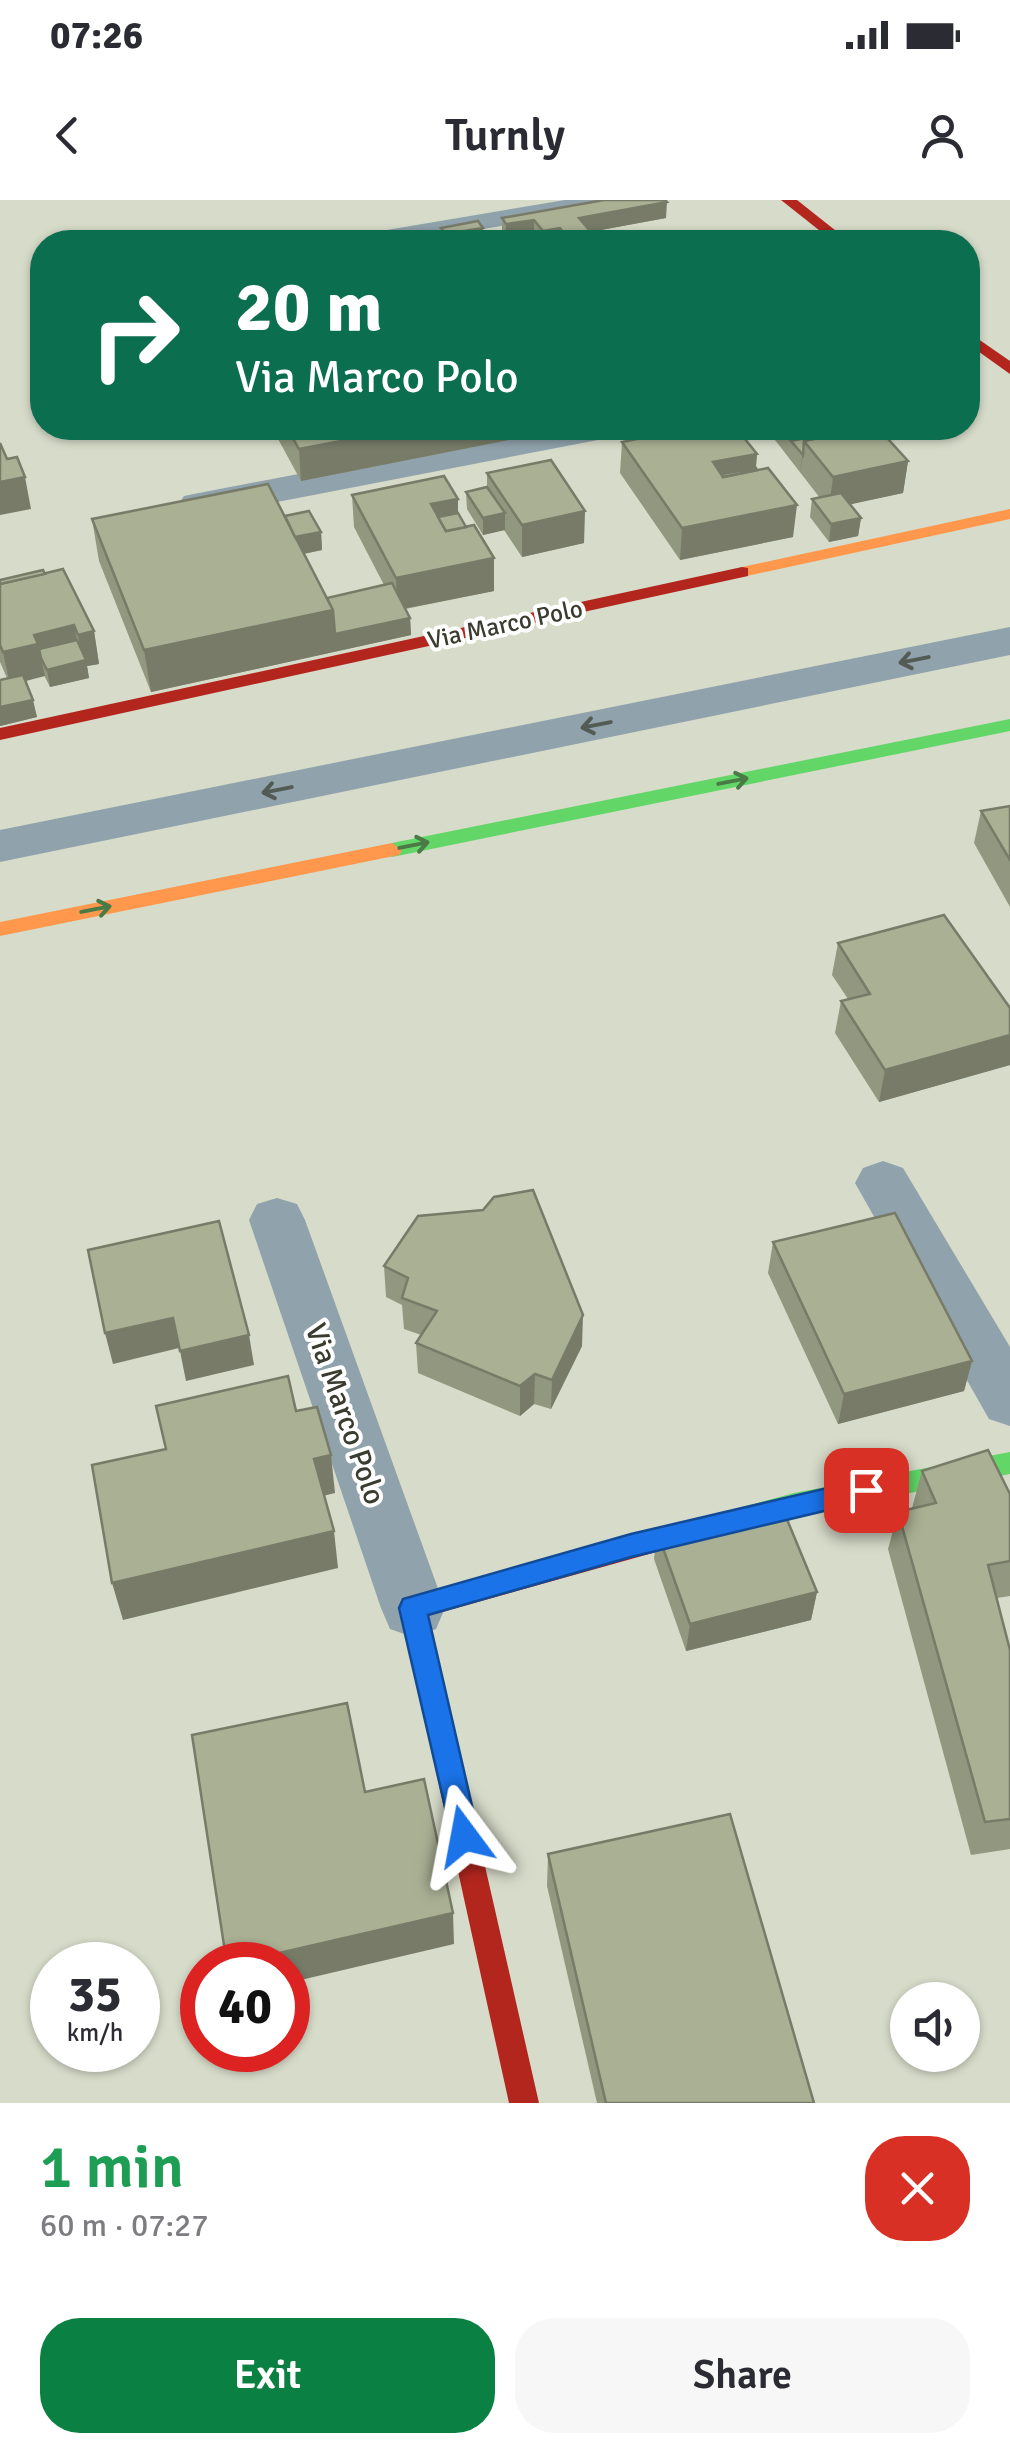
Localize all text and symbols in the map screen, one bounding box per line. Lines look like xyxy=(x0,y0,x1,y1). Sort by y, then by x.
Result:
text: 07:26 xyxy=(50,12,143,59)
icon: back xyxy=(40,108,95,163)
text: Turnly xyxy=(445,108,565,163)
icon: person xyxy=(915,108,970,163)
text: 20 m xyxy=(235,264,383,350)
icon: right xyxy=(70,270,200,400)
text: Via Marco Polo xyxy=(235,350,519,405)
street label: Via Marco Polo xyxy=(425,592,585,656)
one-way arrow xyxy=(899,652,931,671)
one-way arrow xyxy=(581,717,613,736)
one-way arrow xyxy=(716,771,748,790)
one-way arrow xyxy=(262,781,294,800)
one-way arrow xyxy=(397,835,429,854)
one-way arrow xyxy=(79,899,111,918)
street label: Via Marco Polo xyxy=(297,1319,393,1509)
pin xyxy=(824,1448,909,1533)
icon: arrive xyxy=(839,1463,894,1518)
position arrow xyxy=(412,1784,516,1888)
speed limit sign: 40 xyxy=(180,1942,310,2072)
text: 35 xyxy=(68,1964,122,2026)
map controls xyxy=(890,1982,980,2072)
button: sound xyxy=(890,1982,980,2072)
text: km/h xyxy=(67,2017,123,2048)
text: 1 min xyxy=(40,2131,184,2205)
button: close xyxy=(865,2136,970,2241)
text: 60 m · 07:27 xyxy=(40,2206,209,2245)
button: Exit xyxy=(40,2318,495,2433)
button: Share xyxy=(515,2318,970,2433)

